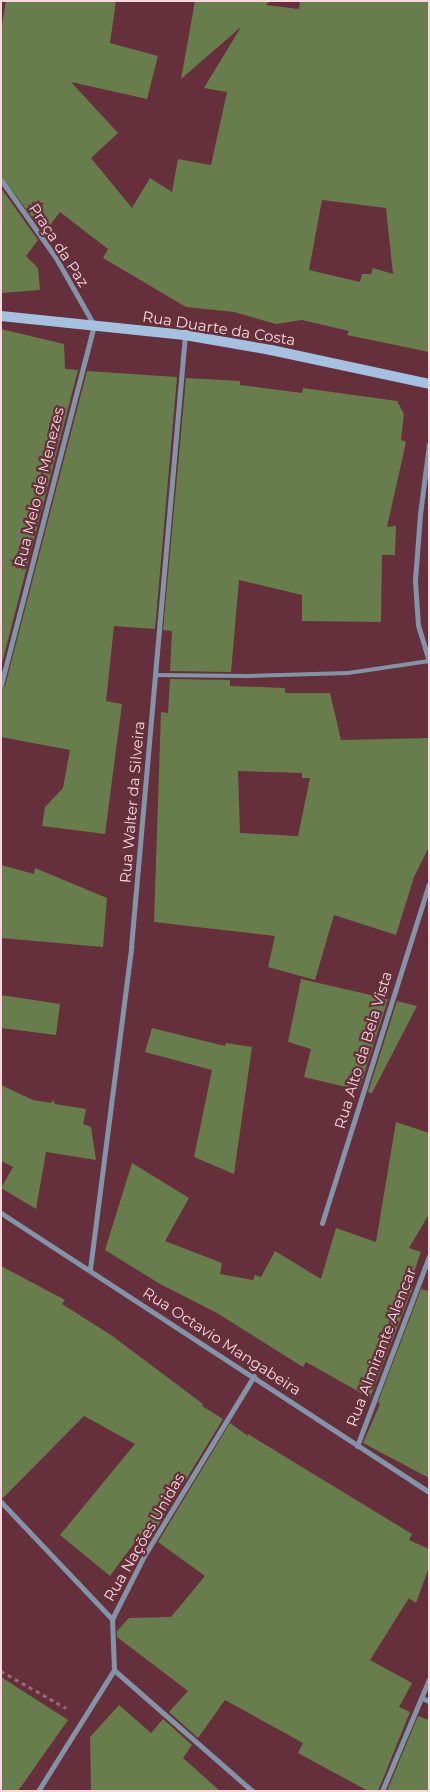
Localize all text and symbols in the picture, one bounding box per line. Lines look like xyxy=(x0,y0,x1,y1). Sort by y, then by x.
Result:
street label: Praça da Paz xyxy=(25,200,93,290)
street label: Rua Duarte da Costa xyxy=(141,307,297,349)
street label: Rua Melo de Menezes xyxy=(10,405,68,569)
street label: Rua Walter da Silveira xyxy=(116,720,148,884)
street label: Rua Alto da Bela Vista xyxy=(330,969,396,1131)
street label: Rua Almirante Alencar xyxy=(342,1265,420,1429)
street label: Rua Octavio Mangabeira xyxy=(140,1283,304,1399)
street label: Rua Nações Unidas xyxy=(100,1470,188,1604)

